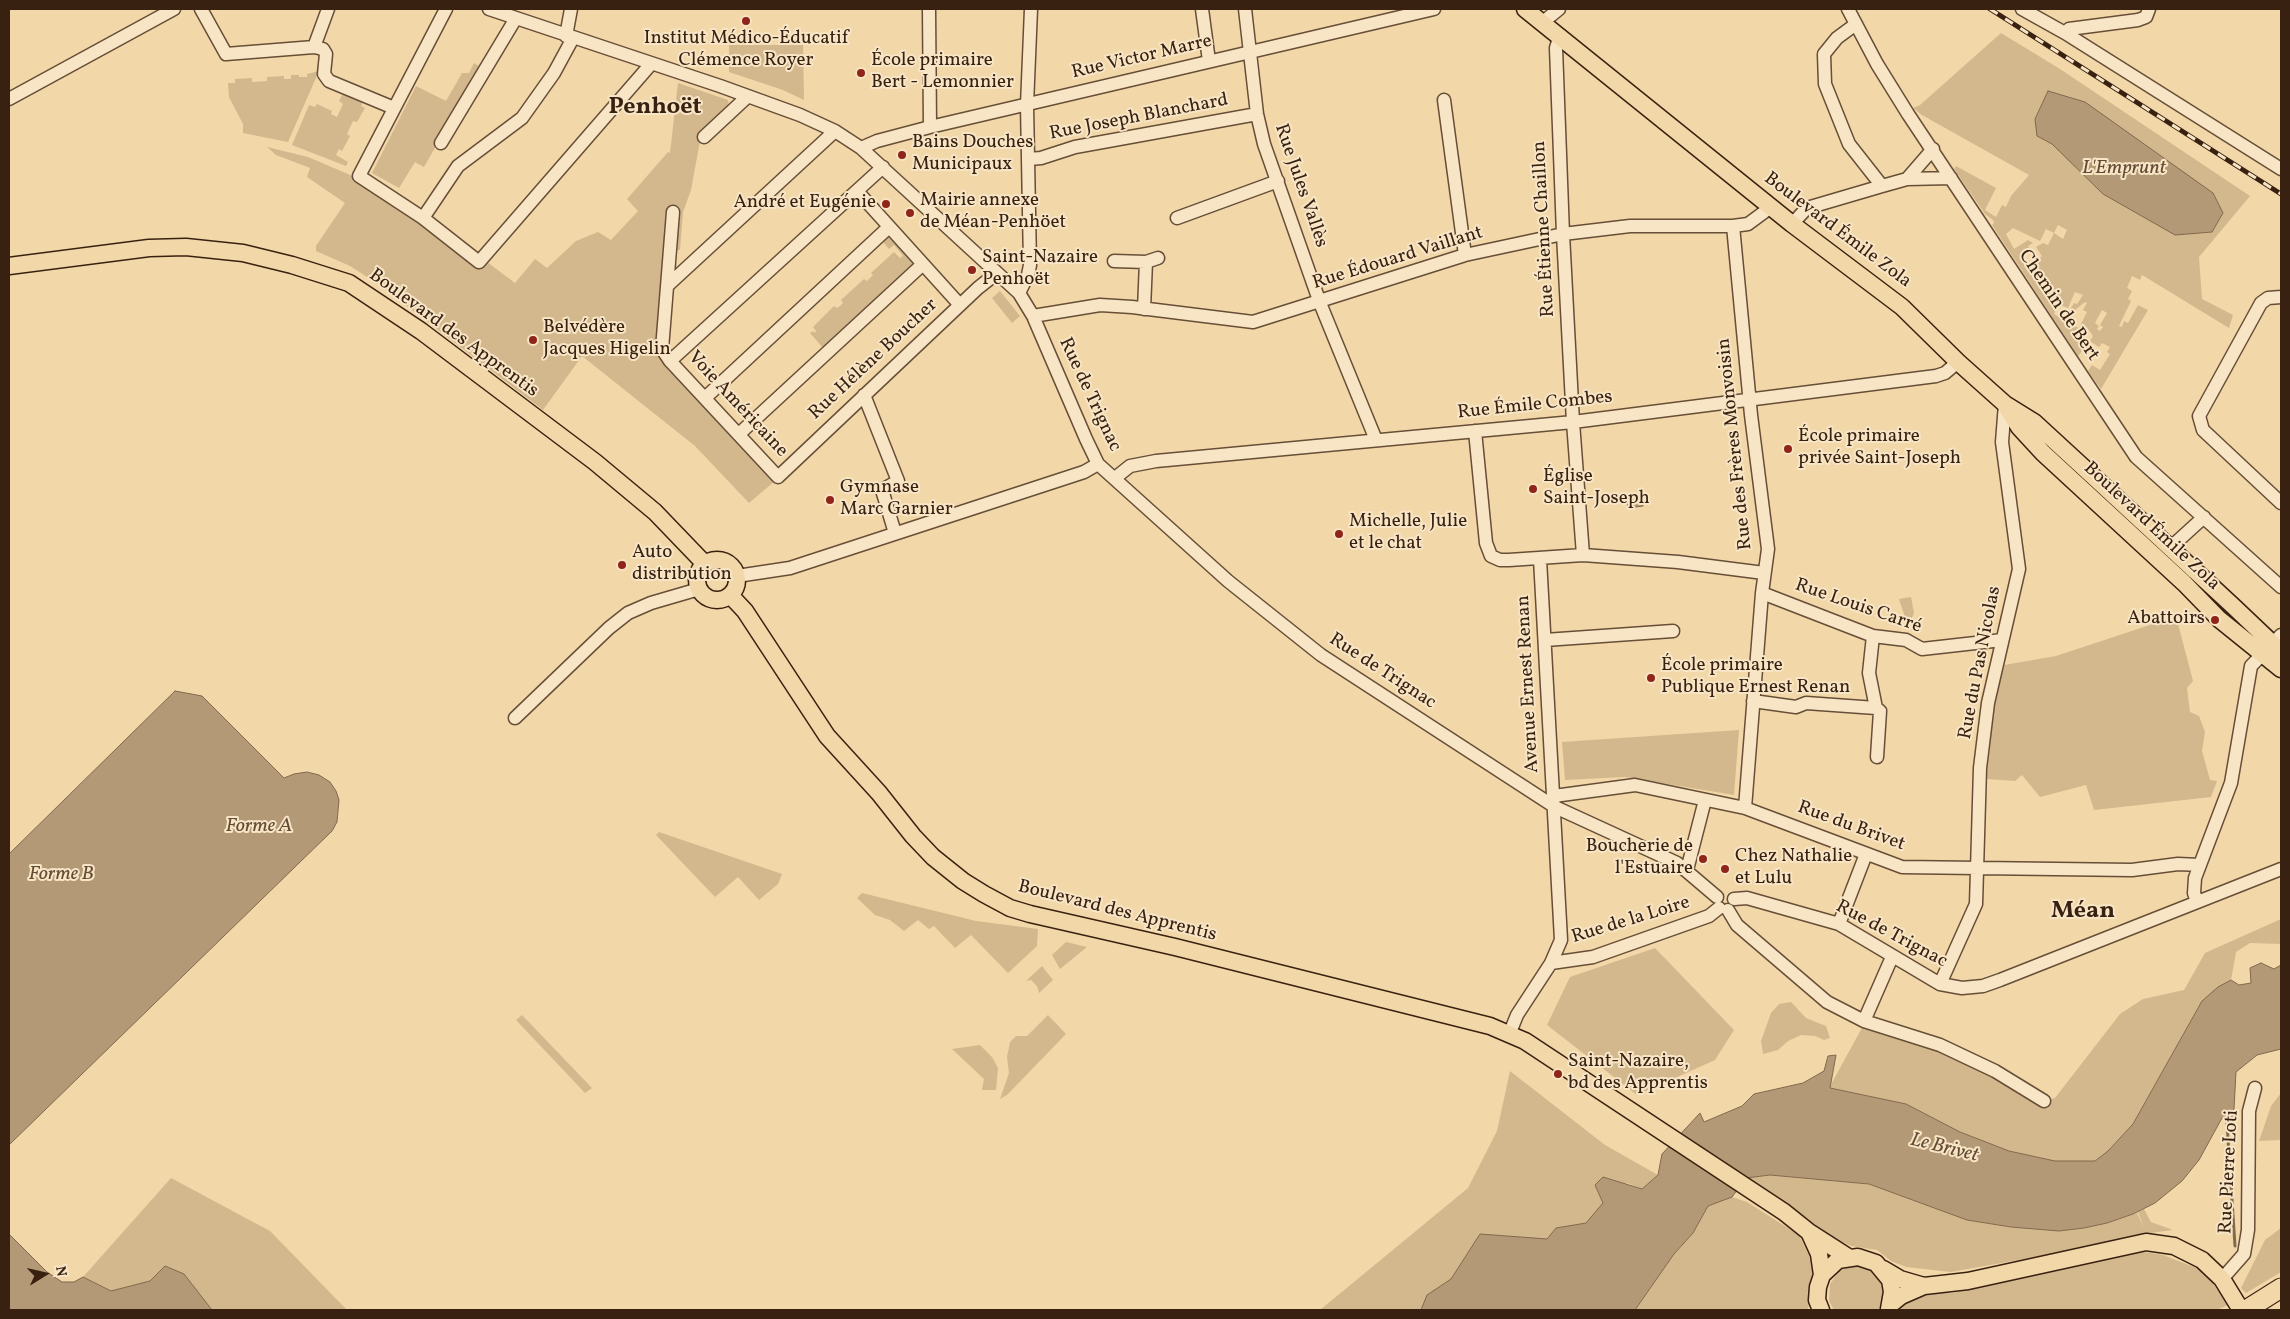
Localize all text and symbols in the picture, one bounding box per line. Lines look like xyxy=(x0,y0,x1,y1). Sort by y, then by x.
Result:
marker: Institut Médico-Éducatif Clémence Royer xyxy=(740,15,752,27)
place label: Institut Médico-Éducatif Clémence Royer xyxy=(644,29,848,73)
street label: Rue Victor Marre xyxy=(1070,31,1214,85)
place label: École primaire Bert - Lemonnier xyxy=(871,51,1014,95)
marker: École primaire Bert - Lemonnier xyxy=(855,67,867,79)
street label: Rue Joseph Blanchard xyxy=(1048,89,1230,147)
district label: Penhoët xyxy=(608,95,702,123)
street label: Rue Jules Vallès xyxy=(1268,121,1332,251)
place label: Bains Douches Municipaux xyxy=(912,133,1033,177)
street label: Rue Étienne Chaillon xyxy=(1529,140,1561,318)
marker: Bains Douches Municipaux xyxy=(896,149,908,161)
water label: L'Emprunt xyxy=(2082,157,2166,181)
street label: Boulevard Émile Zola xyxy=(1759,168,1915,294)
place label: Mairie annexe de Méan-Penhöet xyxy=(920,191,1066,235)
place label: André et Eugénie xyxy=(733,193,876,215)
marker: André et Eugénie xyxy=(880,198,892,210)
marker: Mairie annexe de Méan-Penhöet xyxy=(904,207,916,219)
street label: Rue Édouard Vaillant xyxy=(1310,222,1486,296)
street label: Chemin de Bert xyxy=(2012,246,2104,366)
place label: Saint-Nazaire Penhoët xyxy=(982,248,1098,292)
marker: Saint-Nazaire Penhoët xyxy=(966,264,978,276)
street label: Boulevard des Apprentis xyxy=(364,265,542,403)
street label: Rue Hélène Boucher xyxy=(805,294,943,426)
place label: Belvédère Jacques Higelin xyxy=(543,318,671,362)
marker: Belvédère Jacques Higelin xyxy=(527,334,539,346)
street label: Rue de Trignac xyxy=(1053,334,1125,456)
street label: Rue des Frères Monvoisin xyxy=(1714,337,1758,551)
street label: Voie Américaine xyxy=(682,347,792,463)
street label: Rue Émile Combes xyxy=(1456,387,1614,425)
place label: École primaire privée Saint-Joseph xyxy=(1798,427,1961,471)
marker: École primaire privée Saint-Joseph xyxy=(1782,443,1794,455)
street label: Boulevard Émile Zola xyxy=(2078,458,2224,596)
place label: Église Saint-Joseph xyxy=(1543,467,1650,511)
place label: Gymnase Marc Garnier xyxy=(840,478,953,522)
marker: Église Saint-Joseph xyxy=(1527,483,1539,495)
marker: Gymnase Marc Garnier xyxy=(824,494,836,506)
place label: Michelle, Julie et le chat xyxy=(1349,512,1467,556)
marker: Michelle, Julie et le chat xyxy=(1333,528,1345,540)
place label: Auto distribution xyxy=(632,543,732,587)
marker: Auto distribution xyxy=(616,559,628,571)
street label: Rue Louis Carré xyxy=(1792,575,1924,639)
street label: Rue du Pas Nicolas xyxy=(1955,584,2007,742)
street label: Avenue Ernest Renan xyxy=(1513,595,1545,773)
place label: Abattoirs xyxy=(2127,609,2205,631)
marker: Abattoirs xyxy=(2209,614,2221,626)
street label: Rue de Trignac xyxy=(1324,629,1440,715)
place label: École primaire Publique Ernest Renan xyxy=(1661,656,1850,700)
marker: École primaire Publique Ernest Renan xyxy=(1645,672,1657,684)
street label: Rue du Brivet xyxy=(1794,797,1908,857)
water label: Forme A xyxy=(226,815,292,839)
place label: Boucherie de l'Estuaire xyxy=(1586,837,1693,881)
place label: Chez Nathalie et Lulu xyxy=(1735,847,1852,891)
marker: Boucherie de l'Estuaire xyxy=(1697,853,1709,865)
water label: Forme B xyxy=(28,863,94,887)
marker: Chez Nathalie et Lulu xyxy=(1719,863,1731,875)
street label: Boulevard des Apprentis xyxy=(1015,876,1219,948)
street label: Rue de la Loire xyxy=(1569,892,1693,950)
street label: Rue de Trignac xyxy=(1831,896,1951,974)
district label: Méan xyxy=(2051,899,2115,927)
place label: Saint-Nazaire, bd des Apprentis xyxy=(1568,1052,1708,1096)
marker: Saint-Nazaire, bd des Apprentis xyxy=(1552,1068,1564,1080)
street label: Rue Pierre Loti xyxy=(2215,1109,2245,1235)
water label: Le Brivet xyxy=(1908,1129,1980,1169)
north arrow xyxy=(20,1249,70,1299)
text: N xyxy=(50,1265,71,1278)

